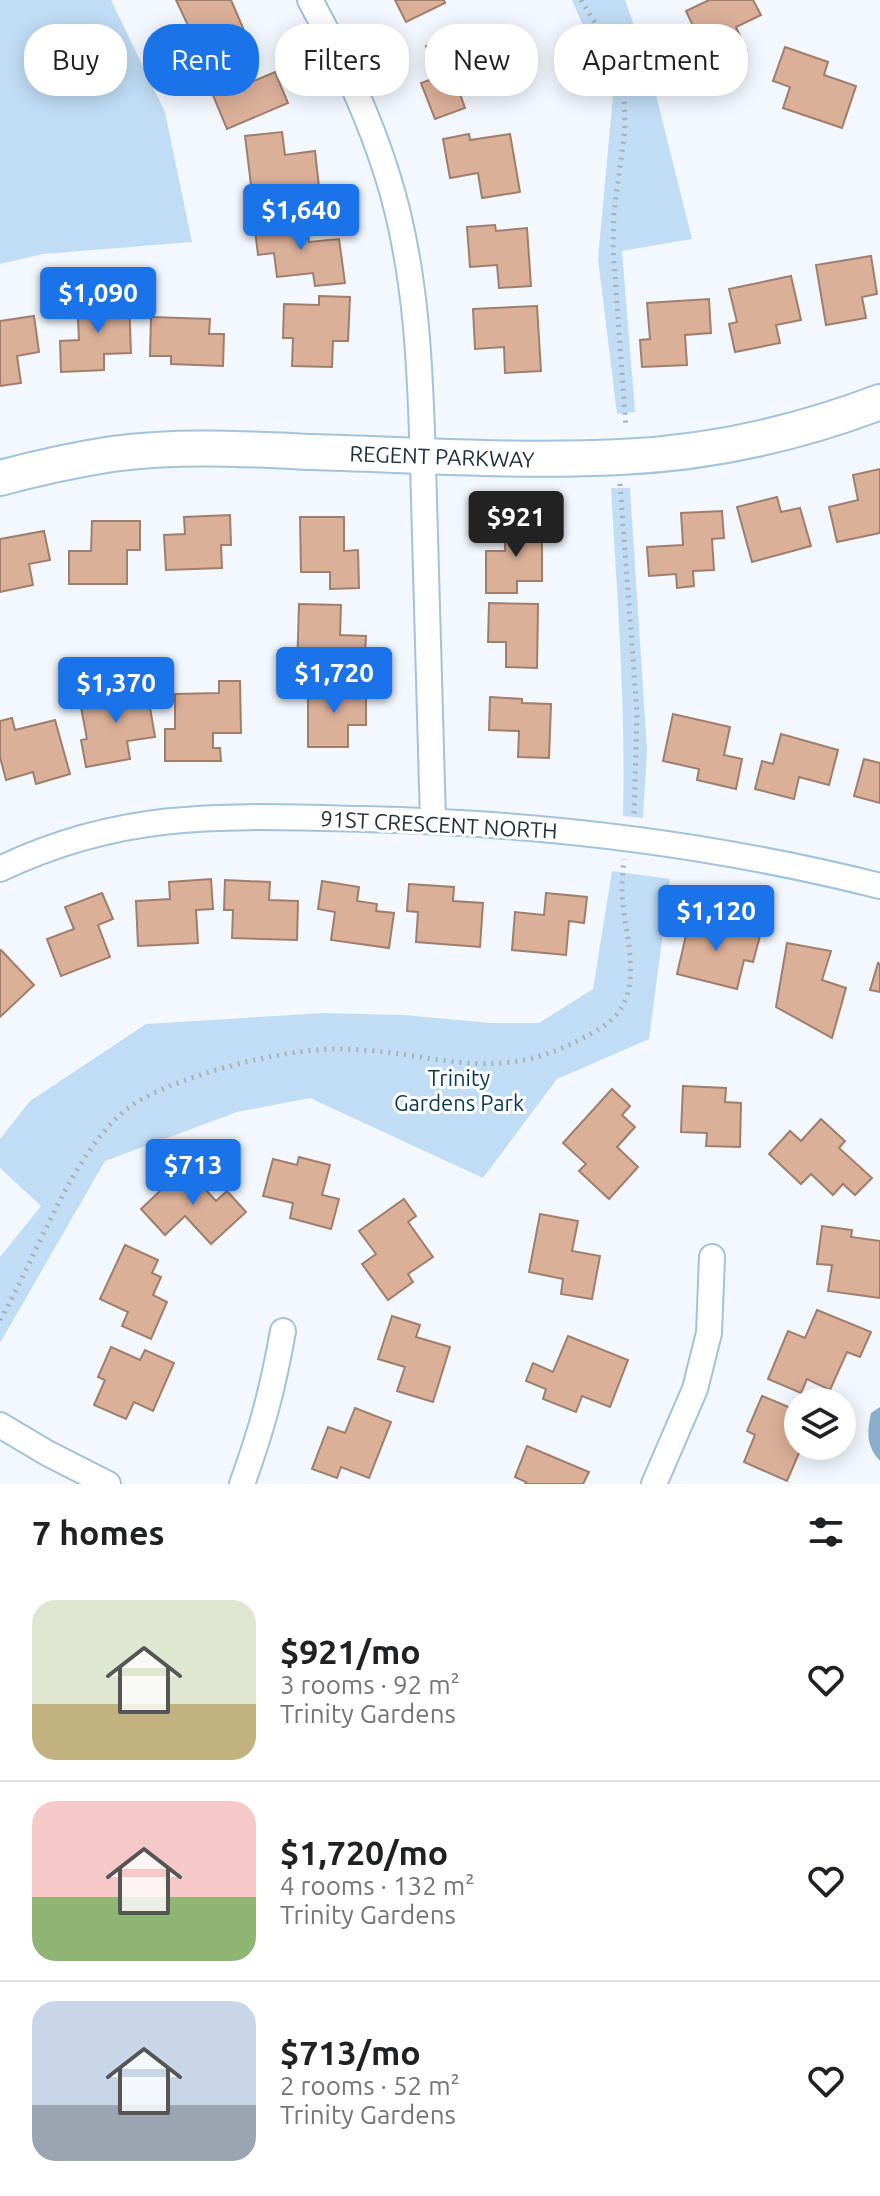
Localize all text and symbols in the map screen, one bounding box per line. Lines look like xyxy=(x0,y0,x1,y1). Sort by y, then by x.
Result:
chip: Buy xyxy=(24,24,127,96)
chip: Rent xyxy=(143,24,259,96)
chip: Filters xyxy=(275,24,409,96)
chip: New xyxy=(425,24,538,96)
chip: Apartment xyxy=(554,24,748,96)
pin: $1,640 xyxy=(236,184,366,252)
text: $1,640 xyxy=(261,195,341,224)
pin: $1,090 xyxy=(33,267,163,335)
text: $1,090 xyxy=(58,278,138,307)
street label: REGENT PARKWAY xyxy=(349,440,535,472)
pin: $921 xyxy=(469,491,563,559)
text: $921 xyxy=(487,502,545,531)
pin: $1,720 xyxy=(269,647,399,715)
pin: $1,370 xyxy=(51,657,181,725)
text: $1,720 xyxy=(294,658,374,687)
text: $1,370 xyxy=(76,668,156,697)
street label: 91ST CRESCENT NORTH xyxy=(320,805,558,843)
pin: $1,120 xyxy=(651,885,781,953)
text: $1,120 xyxy=(676,896,756,925)
park label: Trinity Gardens Park xyxy=(394,1065,524,1115)
pin: $713 xyxy=(146,1139,240,1207)
text: $713 xyxy=(164,1150,222,1179)
map controls xyxy=(784,1388,856,1460)
button: layers xyxy=(784,1388,856,1460)
icon: filters xyxy=(804,1510,848,1554)
text: 7 homes xyxy=(32,1513,165,1551)
icon: home xyxy=(96,1632,192,1728)
text: $921/mo xyxy=(280,1632,421,1670)
icon: heart xyxy=(804,1658,848,1702)
text: 3 rooms · 92 m² xyxy=(280,1670,460,1699)
text: Trinity Gardens xyxy=(280,1699,456,1728)
icon: home xyxy=(96,1833,192,1929)
text: $1,720/mo xyxy=(280,1833,448,1871)
icon: heart xyxy=(804,1859,848,1903)
text: 4 rooms · 132 m² xyxy=(280,1871,475,1900)
text: Trinity Gardens xyxy=(280,1900,456,1929)
icon: home xyxy=(96,2033,192,2129)
text: $713/mo xyxy=(280,2033,421,2071)
icon: heart xyxy=(804,2059,848,2103)
text: 2 rooms · 52 m² xyxy=(280,2071,460,2100)
text: Trinity Gardens xyxy=(280,2100,456,2129)

